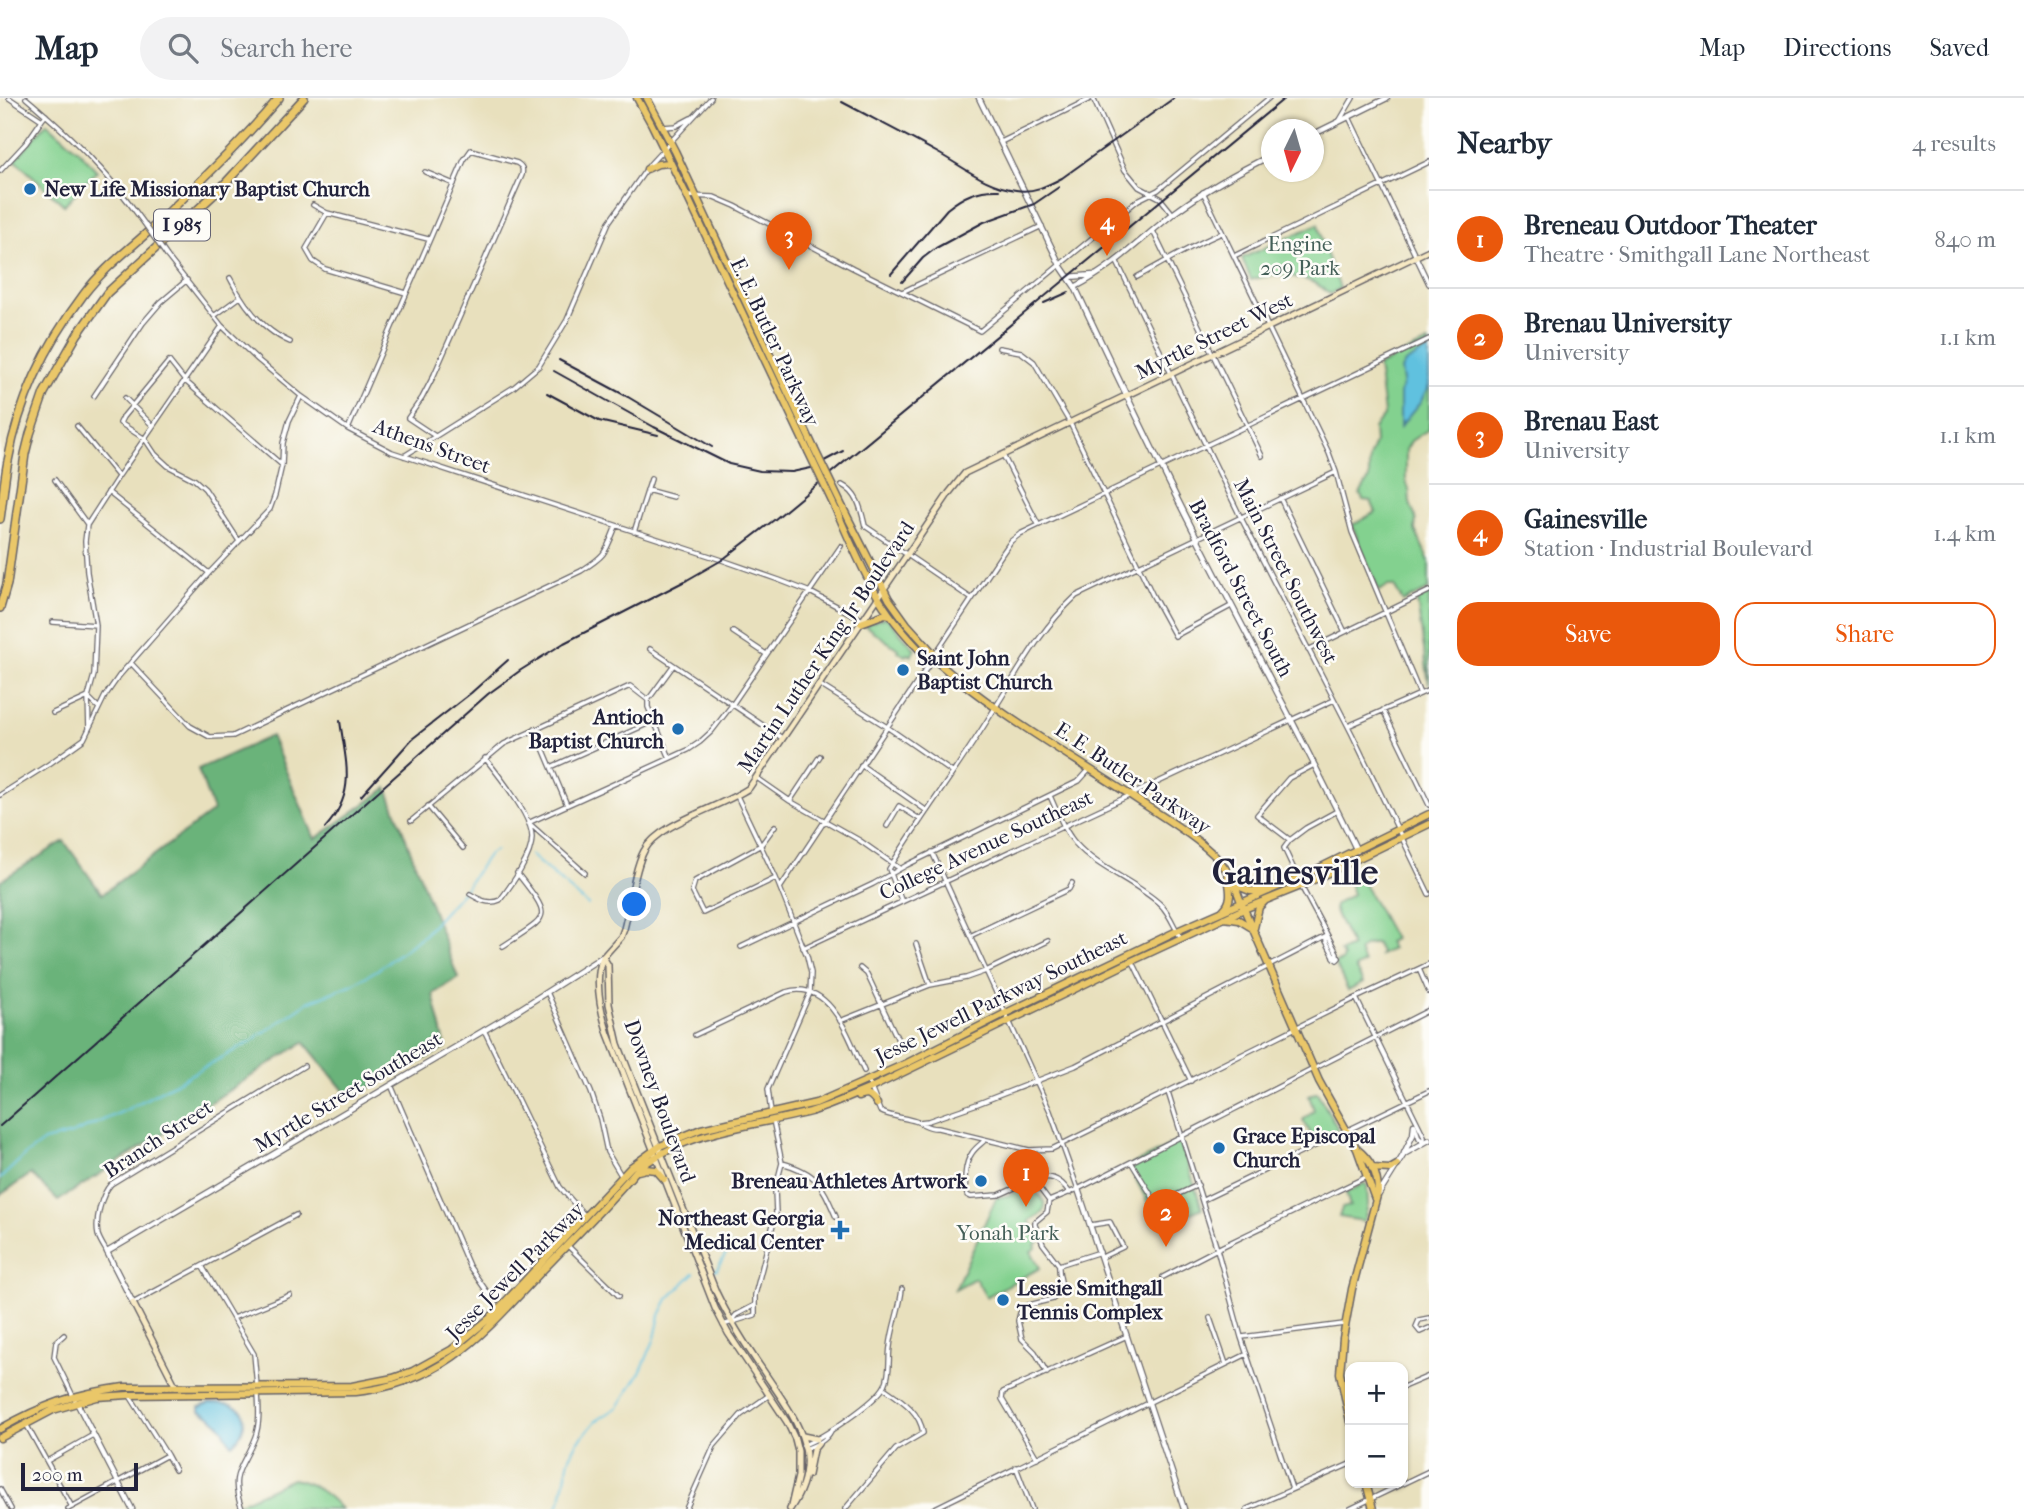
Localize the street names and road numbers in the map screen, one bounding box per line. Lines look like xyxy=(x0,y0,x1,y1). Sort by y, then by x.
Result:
road number: I 985 xyxy=(154,209,210,240)
street label: E. E. Butler Parkway xyxy=(725,254,825,431)
street label: Myrtle Street West xyxy=(1132,287,1297,384)
street label: Athens Street xyxy=(369,413,494,478)
street label: Main Street Southwest xyxy=(1229,474,1343,668)
street label: Bradford Street South xyxy=(1184,495,1298,681)
street label: Martin Luther King Jr Boulevard xyxy=(733,516,920,777)
street label: E. E. Butler Parkway xyxy=(1050,717,1216,840)
street label: College Avenue Southeast xyxy=(876,785,1097,905)
street label: Jesse Jewell Parkway Southeast xyxy=(869,925,1131,1069)
street label: Downey Boulevard xyxy=(619,1016,701,1186)
street label: Myrtle Street Southeast xyxy=(250,1026,447,1158)
street label: Branch Street xyxy=(99,1095,217,1183)
street label: Jesse Jewell Parkway xyxy=(440,1196,590,1346)

